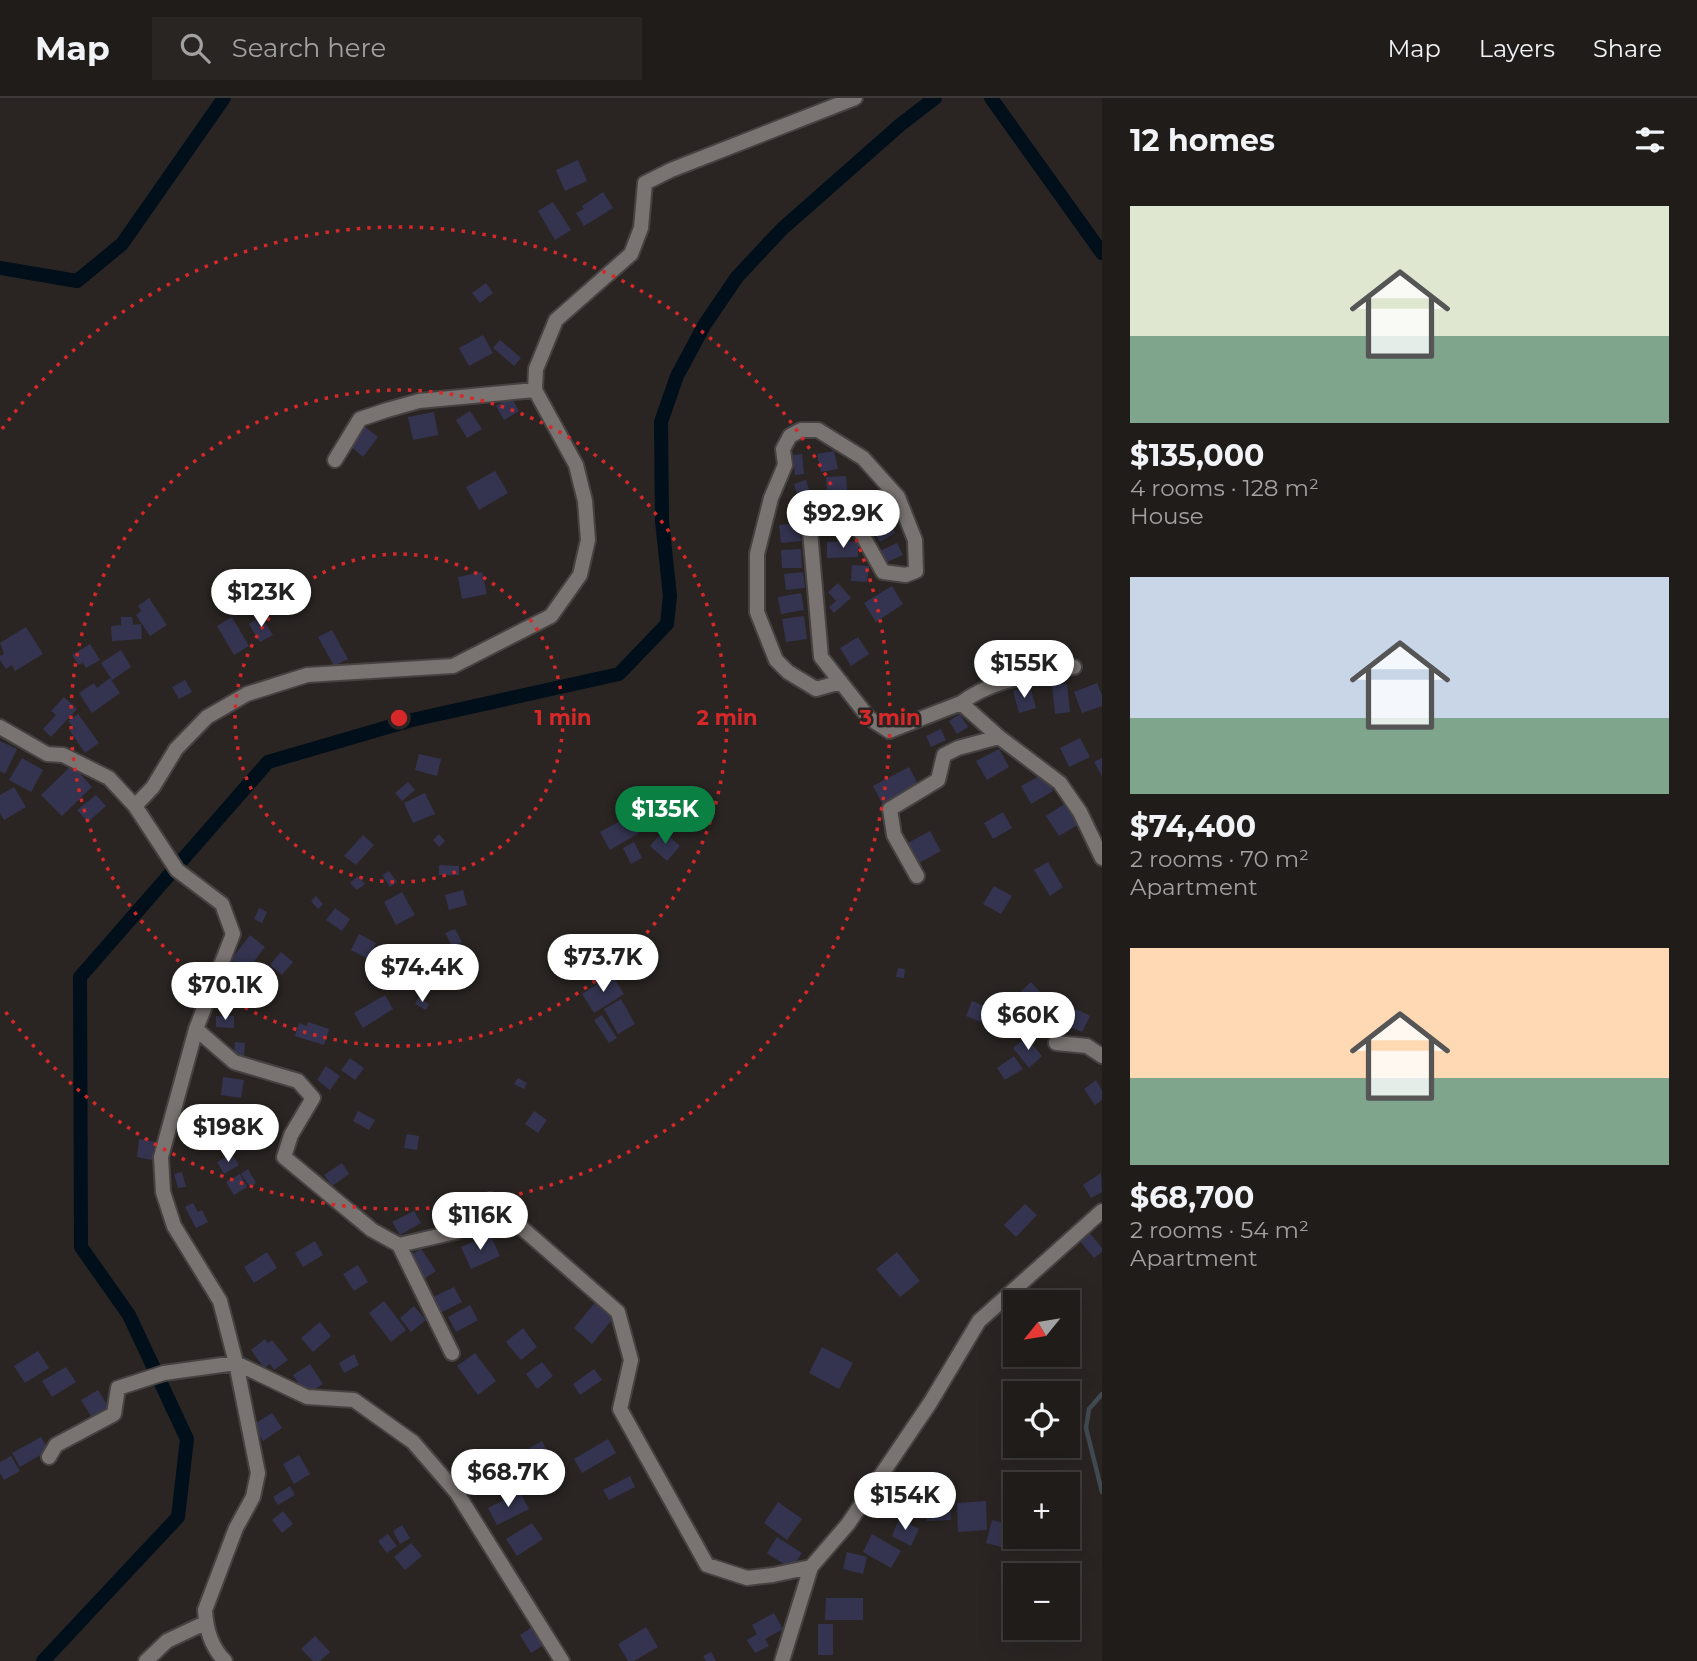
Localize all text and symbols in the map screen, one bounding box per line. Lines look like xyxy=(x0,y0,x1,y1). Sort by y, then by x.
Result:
search box xyxy=(152,17,642,80)
text: Map xyxy=(35,28,110,68)
icon: search xyxy=(176,29,214,67)
text: Search here xyxy=(232,32,386,64)
text: Map xyxy=(1387,34,1441,63)
text: Layers xyxy=(1479,34,1555,63)
text: Share xyxy=(1593,34,1662,63)
icon: filters xyxy=(1631,121,1669,159)
text: 12 homes xyxy=(1130,122,1275,159)
icon: home xyxy=(1337,251,1463,377)
text: $135,000 xyxy=(1130,437,1264,474)
text: 4 rooms · 128 m² xyxy=(1130,474,1319,502)
pin: $92.9K xyxy=(786,490,900,550)
text: $92.9K xyxy=(803,499,883,527)
text: House xyxy=(1130,502,1204,530)
pin: $123K xyxy=(212,570,310,629)
text: $123K xyxy=(227,578,295,606)
icon: home xyxy=(1337,622,1463,748)
pin: $155K xyxy=(975,640,1073,700)
text: $155K xyxy=(990,649,1058,677)
text: 1 min xyxy=(534,705,592,730)
text: 2 min xyxy=(696,705,758,730)
text: 3 min xyxy=(858,705,921,730)
centre of rings xyxy=(387,706,411,730)
pin: $135K xyxy=(616,786,714,846)
text: $135K xyxy=(631,795,699,823)
text: $74,400 xyxy=(1130,808,1256,845)
text: 2 rooms · 70 m² xyxy=(1130,845,1309,873)
text: Apartment xyxy=(1130,873,1258,901)
pin: $73.7K xyxy=(546,934,660,994)
text: $73.7K xyxy=(563,943,643,971)
pin: $74.4K xyxy=(365,944,479,1004)
text: $74.4K xyxy=(381,953,463,981)
pin: $70.1K xyxy=(168,962,282,1022)
text: $70.1K xyxy=(187,971,263,999)
pin: $60K xyxy=(987,992,1069,1052)
icon: home xyxy=(1337,993,1463,1119)
text: $60K xyxy=(997,1001,1059,1029)
pin: $198K xyxy=(179,1104,277,1164)
text: $198K xyxy=(193,1113,263,1141)
text: $68,700 xyxy=(1130,1179,1254,1216)
pin: $116K xyxy=(431,1192,529,1252)
text: $116K xyxy=(448,1201,512,1229)
text: 2 rooms · 54 m² xyxy=(1130,1216,1309,1244)
text: Apartment xyxy=(1130,1244,1258,1272)
north arrow xyxy=(1003,1290,1080,1367)
map controls xyxy=(1003,1290,1080,1640)
button: locate xyxy=(1003,1381,1080,1458)
pin: $68.7K xyxy=(451,1450,565,1509)
text: $68.7K xyxy=(467,1458,549,1486)
pin: $154K xyxy=(856,1472,954,1532)
button: + xyxy=(1003,1472,1080,1549)
text: $154K xyxy=(870,1481,940,1509)
button: − xyxy=(1003,1563,1080,1640)

